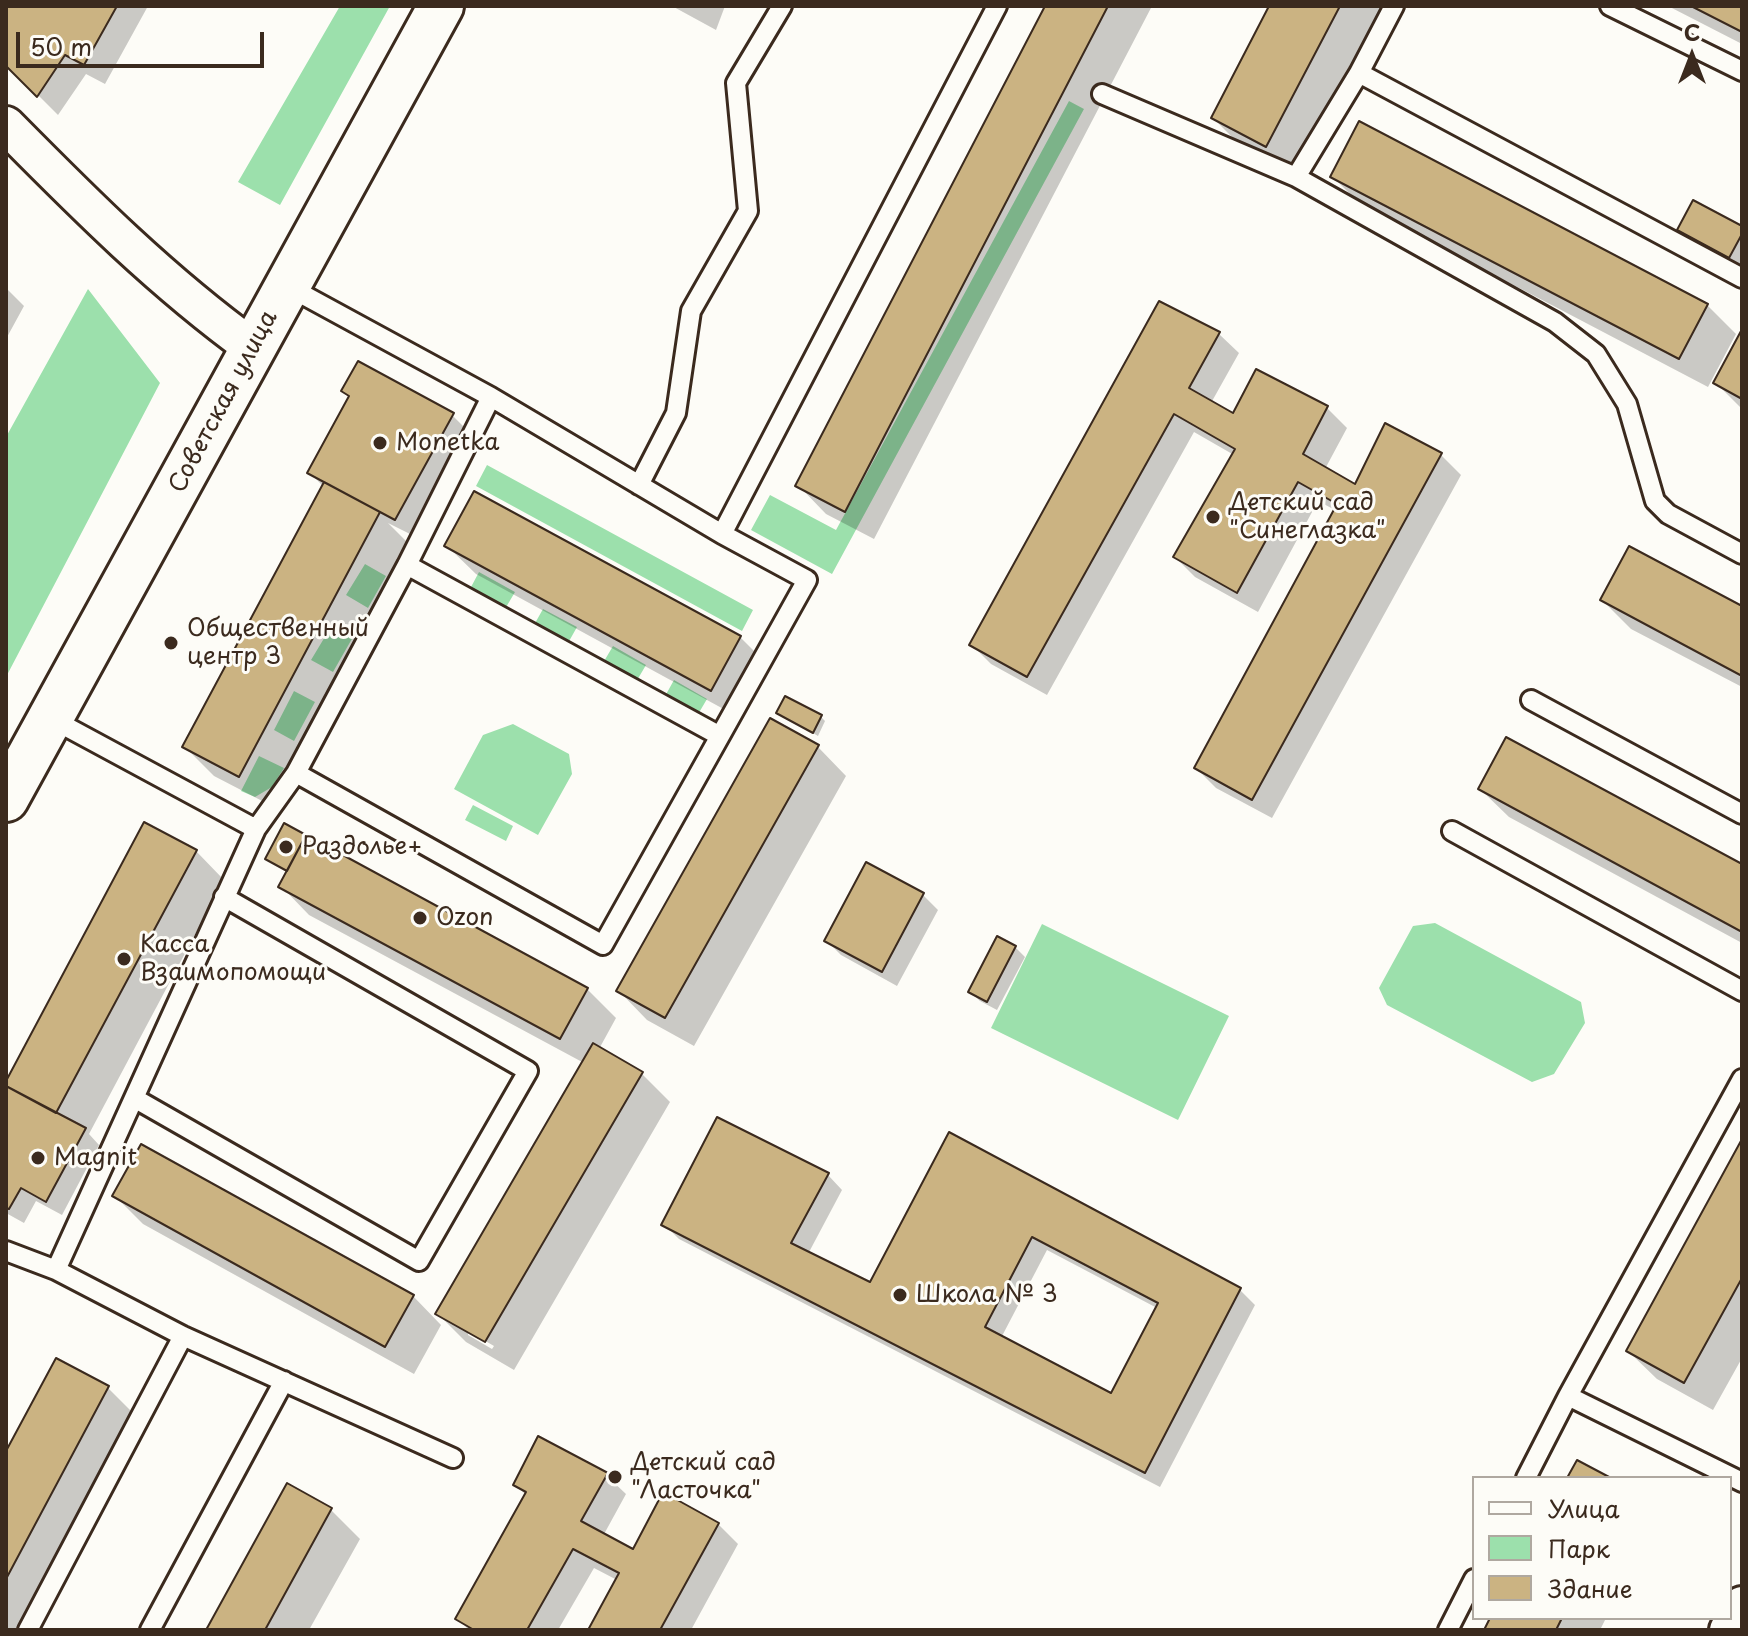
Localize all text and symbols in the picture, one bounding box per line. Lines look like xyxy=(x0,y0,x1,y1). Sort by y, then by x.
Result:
text: С xyxy=(1684,15,1700,48)
scale bar xyxy=(20,16,268,66)
north arrow xyxy=(1652,16,1732,96)
text: 50 m xyxy=(30,28,92,64)
street label: Советская улица xyxy=(164,306,284,498)
place label: Monetka xyxy=(396,429,499,457)
marker: Monetka xyxy=(371,434,389,452)
place label: Детский сад "Синеглазка" xyxy=(1229,489,1386,545)
marker: Детский сад "Синеглазка" xyxy=(1204,508,1222,526)
place label: Общественный центр 3 xyxy=(187,615,369,671)
marker: Общественный центр 3 xyxy=(162,634,180,652)
place label: Раздолье+ xyxy=(302,833,423,861)
marker: Раздолье+ xyxy=(277,838,295,856)
place label: Ozon xyxy=(436,904,493,932)
marker: Ozon xyxy=(411,909,429,927)
place label: Касса Взаимопомощи xyxy=(140,931,326,987)
marker: Касса Взаимопомощи xyxy=(115,950,133,968)
place label: Magnit xyxy=(54,1144,137,1172)
marker: Magnit xyxy=(29,1149,47,1167)
place label: Школа № 3 xyxy=(916,1281,1058,1309)
marker: Школа № 3 xyxy=(891,1286,909,1304)
place label: Детский сад "Ласточка" xyxy=(631,1449,776,1505)
marker: Детский сад "Ласточка" xyxy=(606,1468,624,1486)
legend xyxy=(1472,1476,1732,1620)
text: Улица xyxy=(1548,1490,1620,1526)
text: Парк xyxy=(1548,1530,1610,1566)
text: Здание xyxy=(1548,1570,1633,1606)

